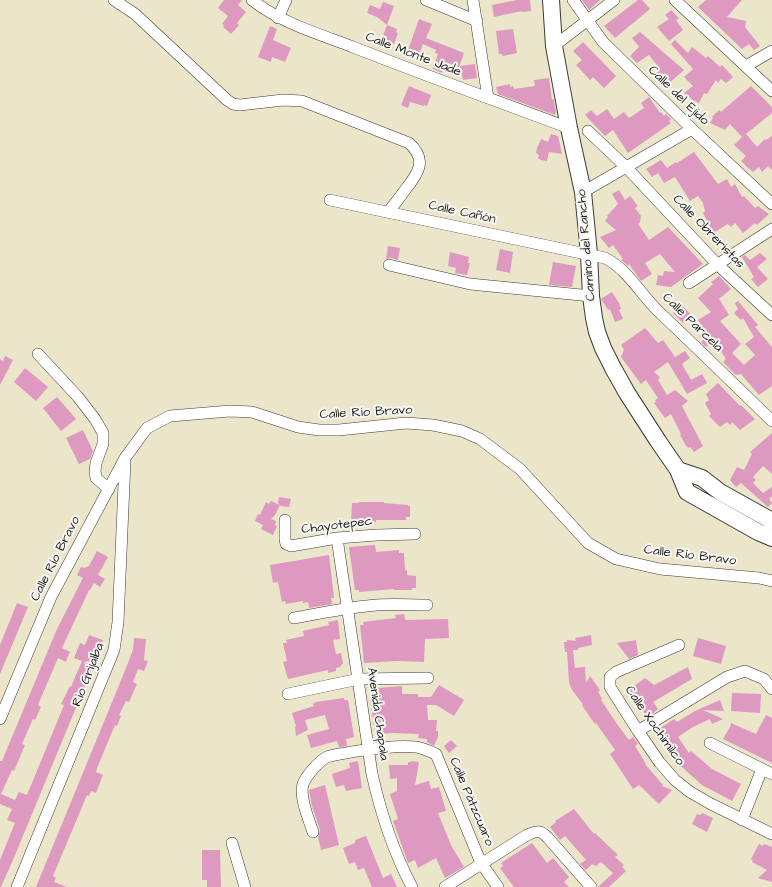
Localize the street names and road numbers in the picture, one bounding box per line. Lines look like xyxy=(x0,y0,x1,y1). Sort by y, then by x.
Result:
street label: Calle Monte Jade xyxy=(363,30,463,80)
street label: Calle del Ejido xyxy=(644,63,712,129)
street label: Camino del Rancho xyxy=(574,188,600,302)
street label: Calle Obreristas xyxy=(669,192,747,272)
street label: Calle Cañón xyxy=(427,198,497,228)
street label: Calle Parcela xyxy=(658,290,726,356)
street label: Calle Río Bravo xyxy=(319,403,413,423)
street label: Calle Río Bravo xyxy=(28,514,84,604)
street label: Chayotepec xyxy=(301,514,373,538)
street label: Calle Río Bravo xyxy=(643,543,737,569)
street label: Rio Grijalba xyxy=(70,641,108,709)
street label: Avenida Chapala xyxy=(363,666,391,762)
street label: Calle Xochimilco xyxy=(621,683,687,769)
street label: Calle Pátzcuaro xyxy=(445,755,497,849)

